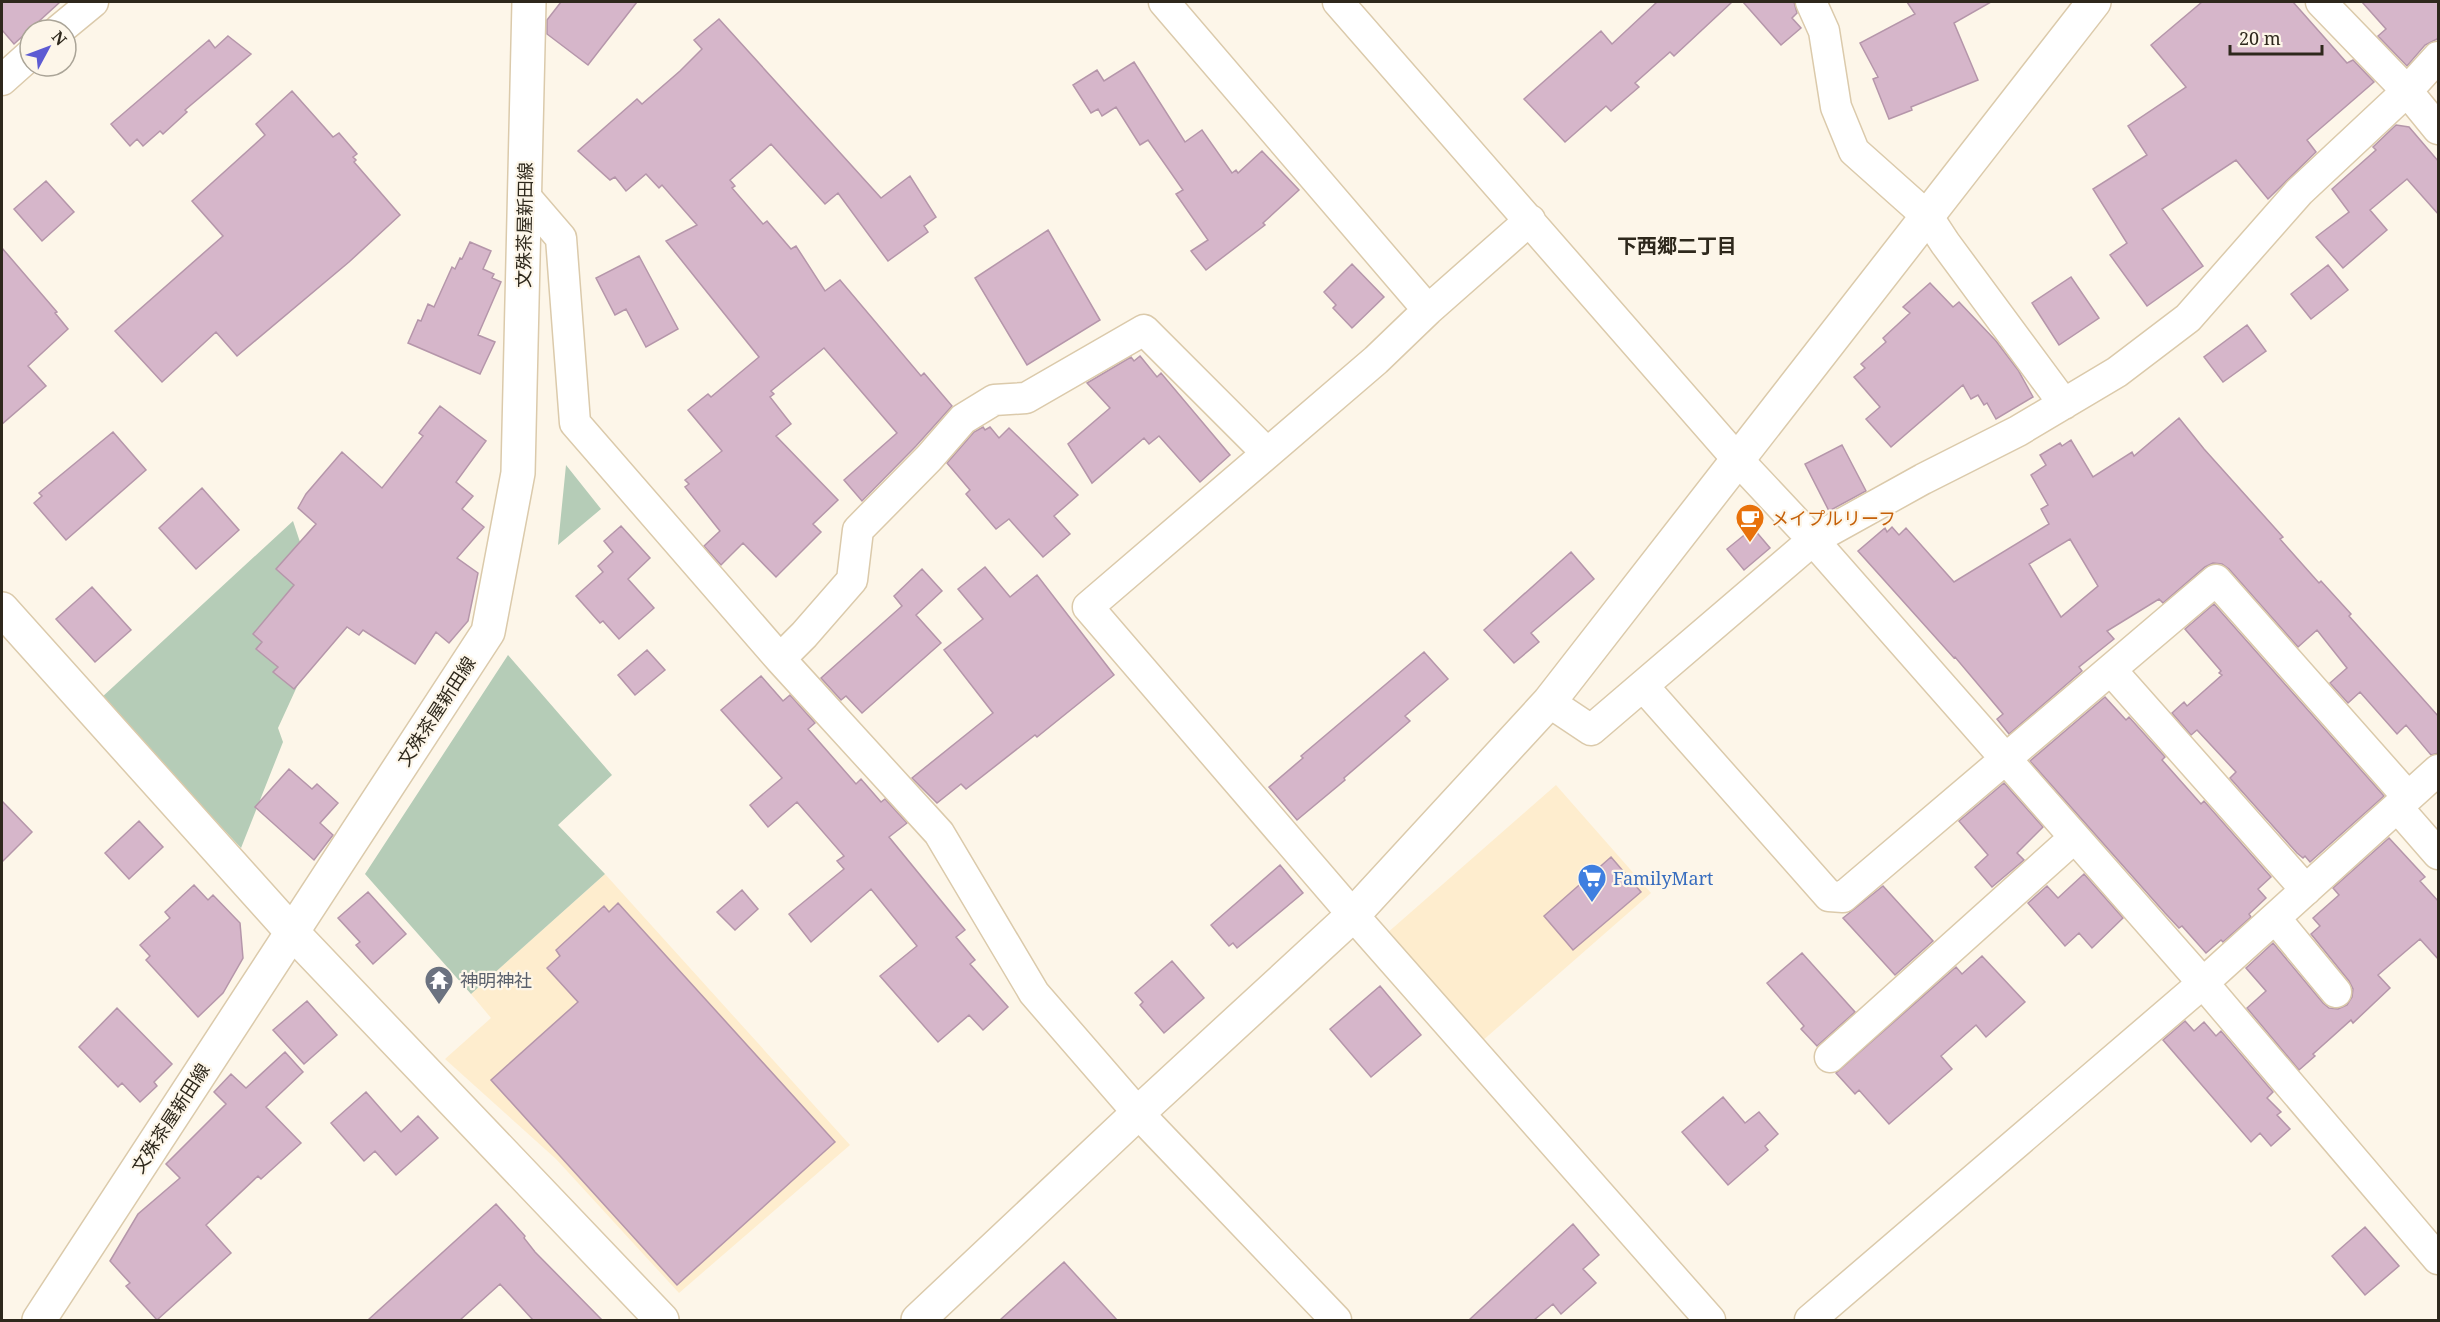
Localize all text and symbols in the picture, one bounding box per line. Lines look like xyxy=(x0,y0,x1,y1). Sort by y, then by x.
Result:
north arrow xyxy=(18,18,78,78)
scale bar xyxy=(2230,18,2322,56)
text: N xyxy=(47,26,72,50)
text: 20 m xyxy=(2239,26,2281,50)
street label: 文殊茶屋新田線 xyxy=(511,162,537,288)
district label: 下西郷二丁目 xyxy=(1617,232,1737,259)
cafe icon: メイプルリーフ xyxy=(1734,502,1766,544)
place label: メイプルリーフ xyxy=(1771,506,1896,530)
street label: 文殊茶屋新田線 xyxy=(392,652,480,770)
supermarket icon: FamilyMart xyxy=(1576,862,1608,904)
place label: FamilyMart xyxy=(1613,866,1713,890)
temple icon: 神明神社 xyxy=(423,964,455,1006)
place label: 神明神社 xyxy=(460,968,532,992)
street label: 文殊茶屋新田線 xyxy=(126,1059,214,1177)

